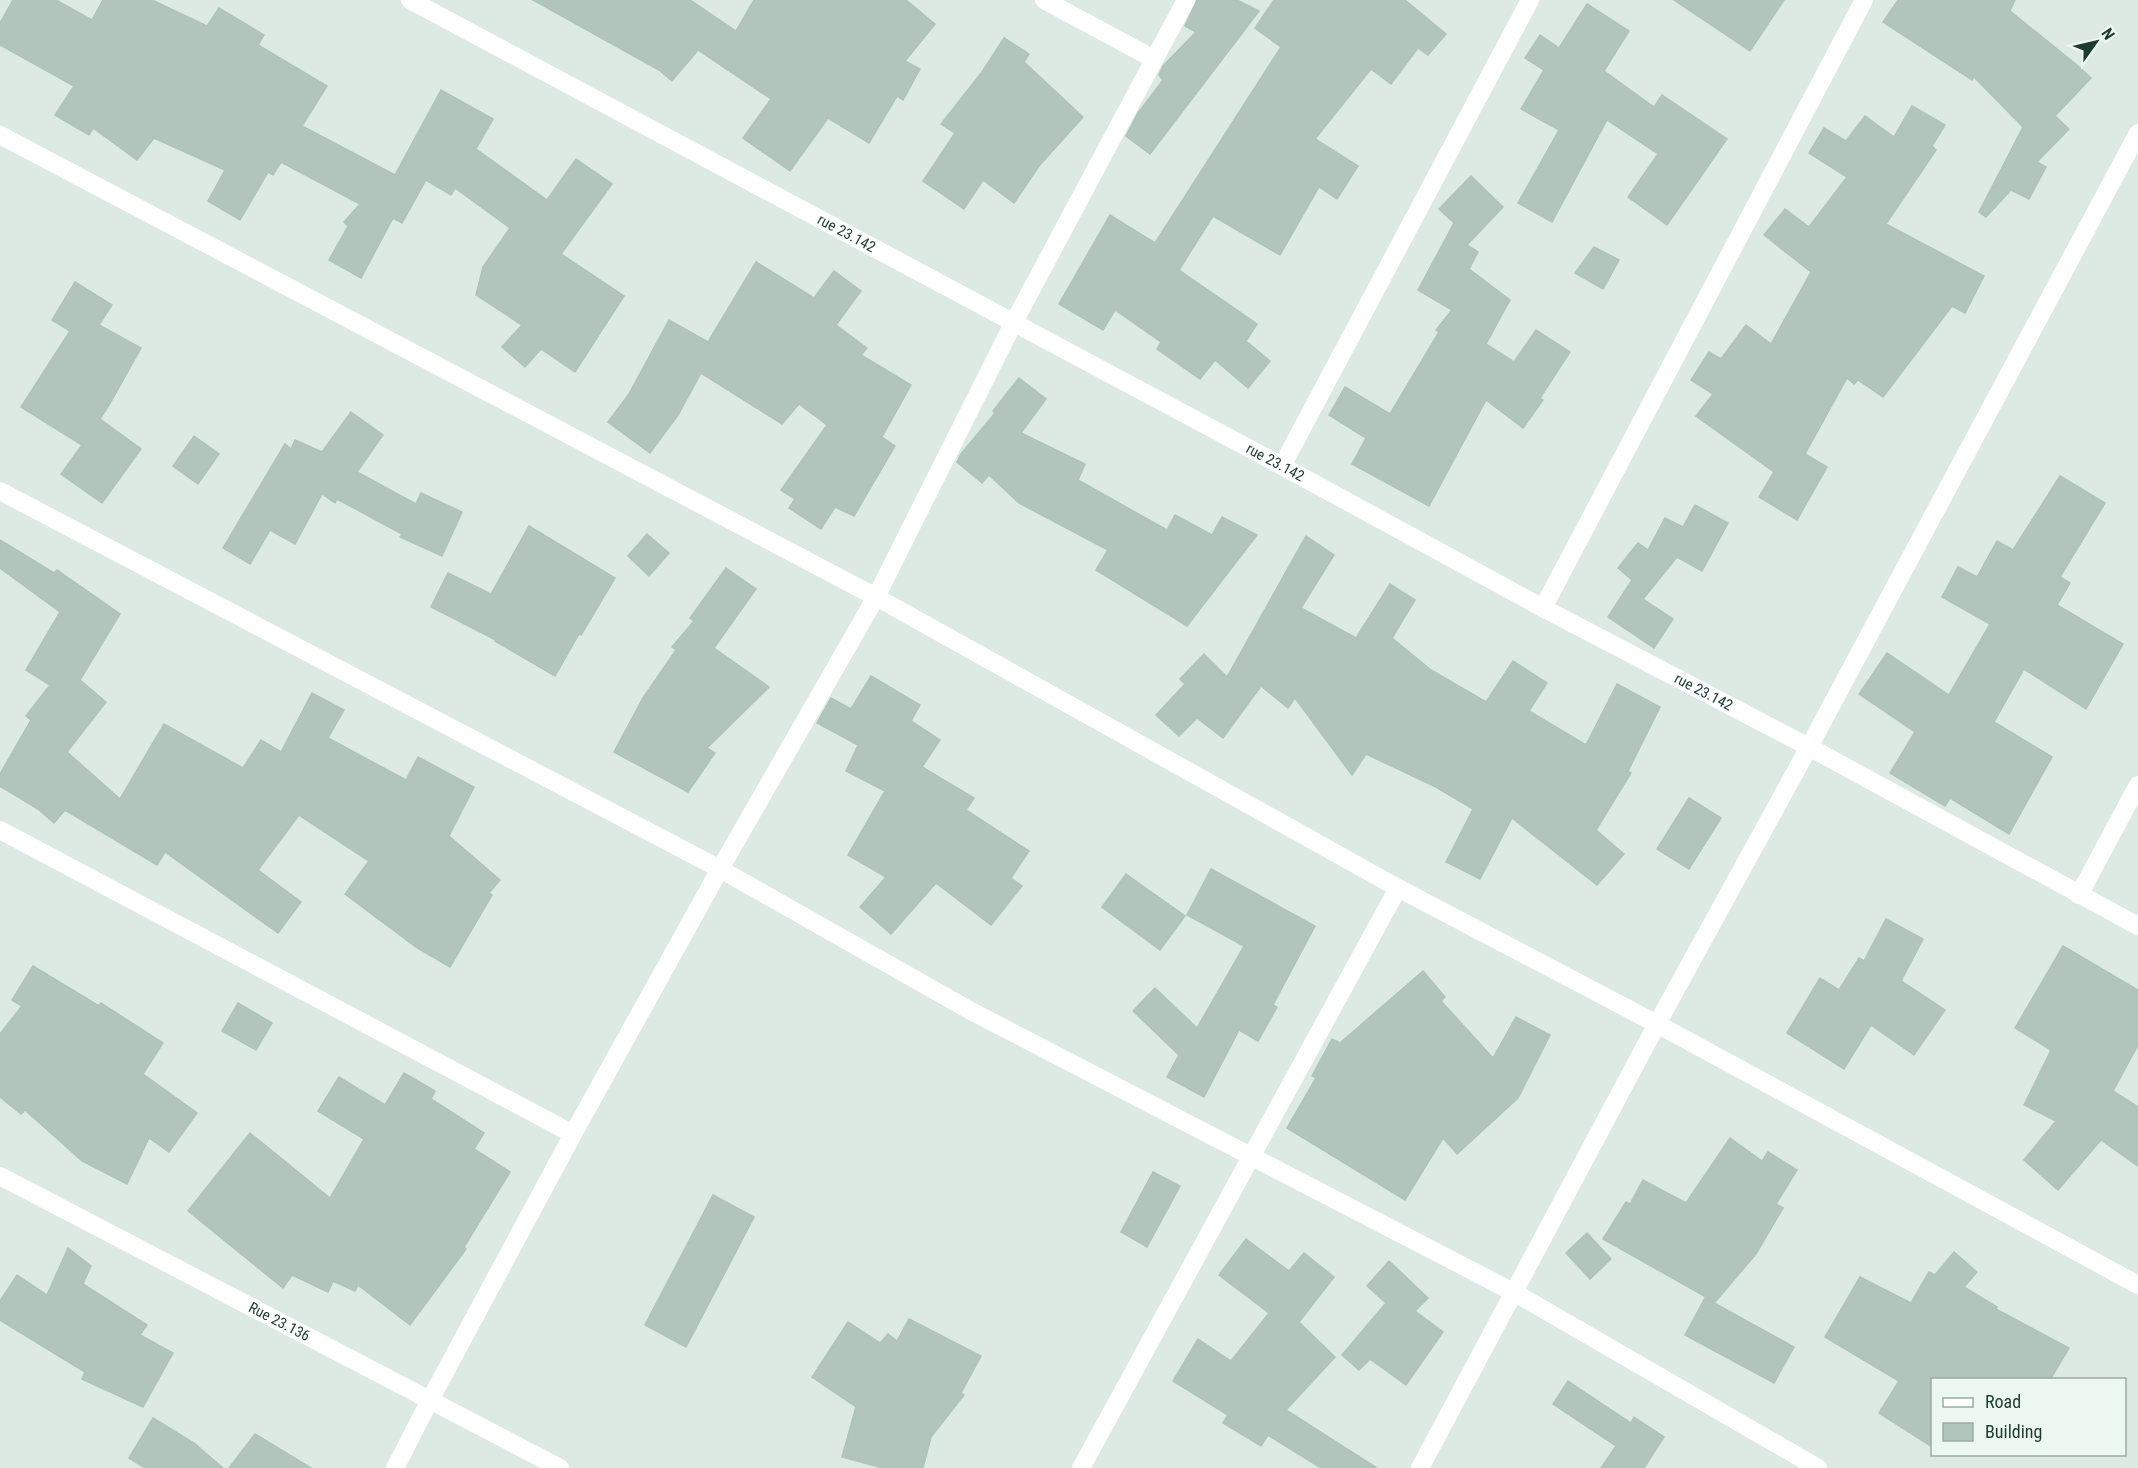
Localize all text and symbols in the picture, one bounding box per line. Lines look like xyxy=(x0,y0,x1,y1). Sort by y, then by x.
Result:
north arrow xyxy=(2066,12,2126,72)
text: N xyxy=(2097,25,2119,43)
street label: rue 23.142 xyxy=(814,210,879,256)
street label: rue 23.142 xyxy=(1243,440,1307,485)
street label: rue 23.142 xyxy=(1671,669,1736,715)
street label: Rue 23.136 xyxy=(246,1298,313,1345)
legend xyxy=(1931,1378,2126,1456)
text: Road xyxy=(1985,1391,2021,1412)
text: Building xyxy=(1985,1421,2042,1442)

